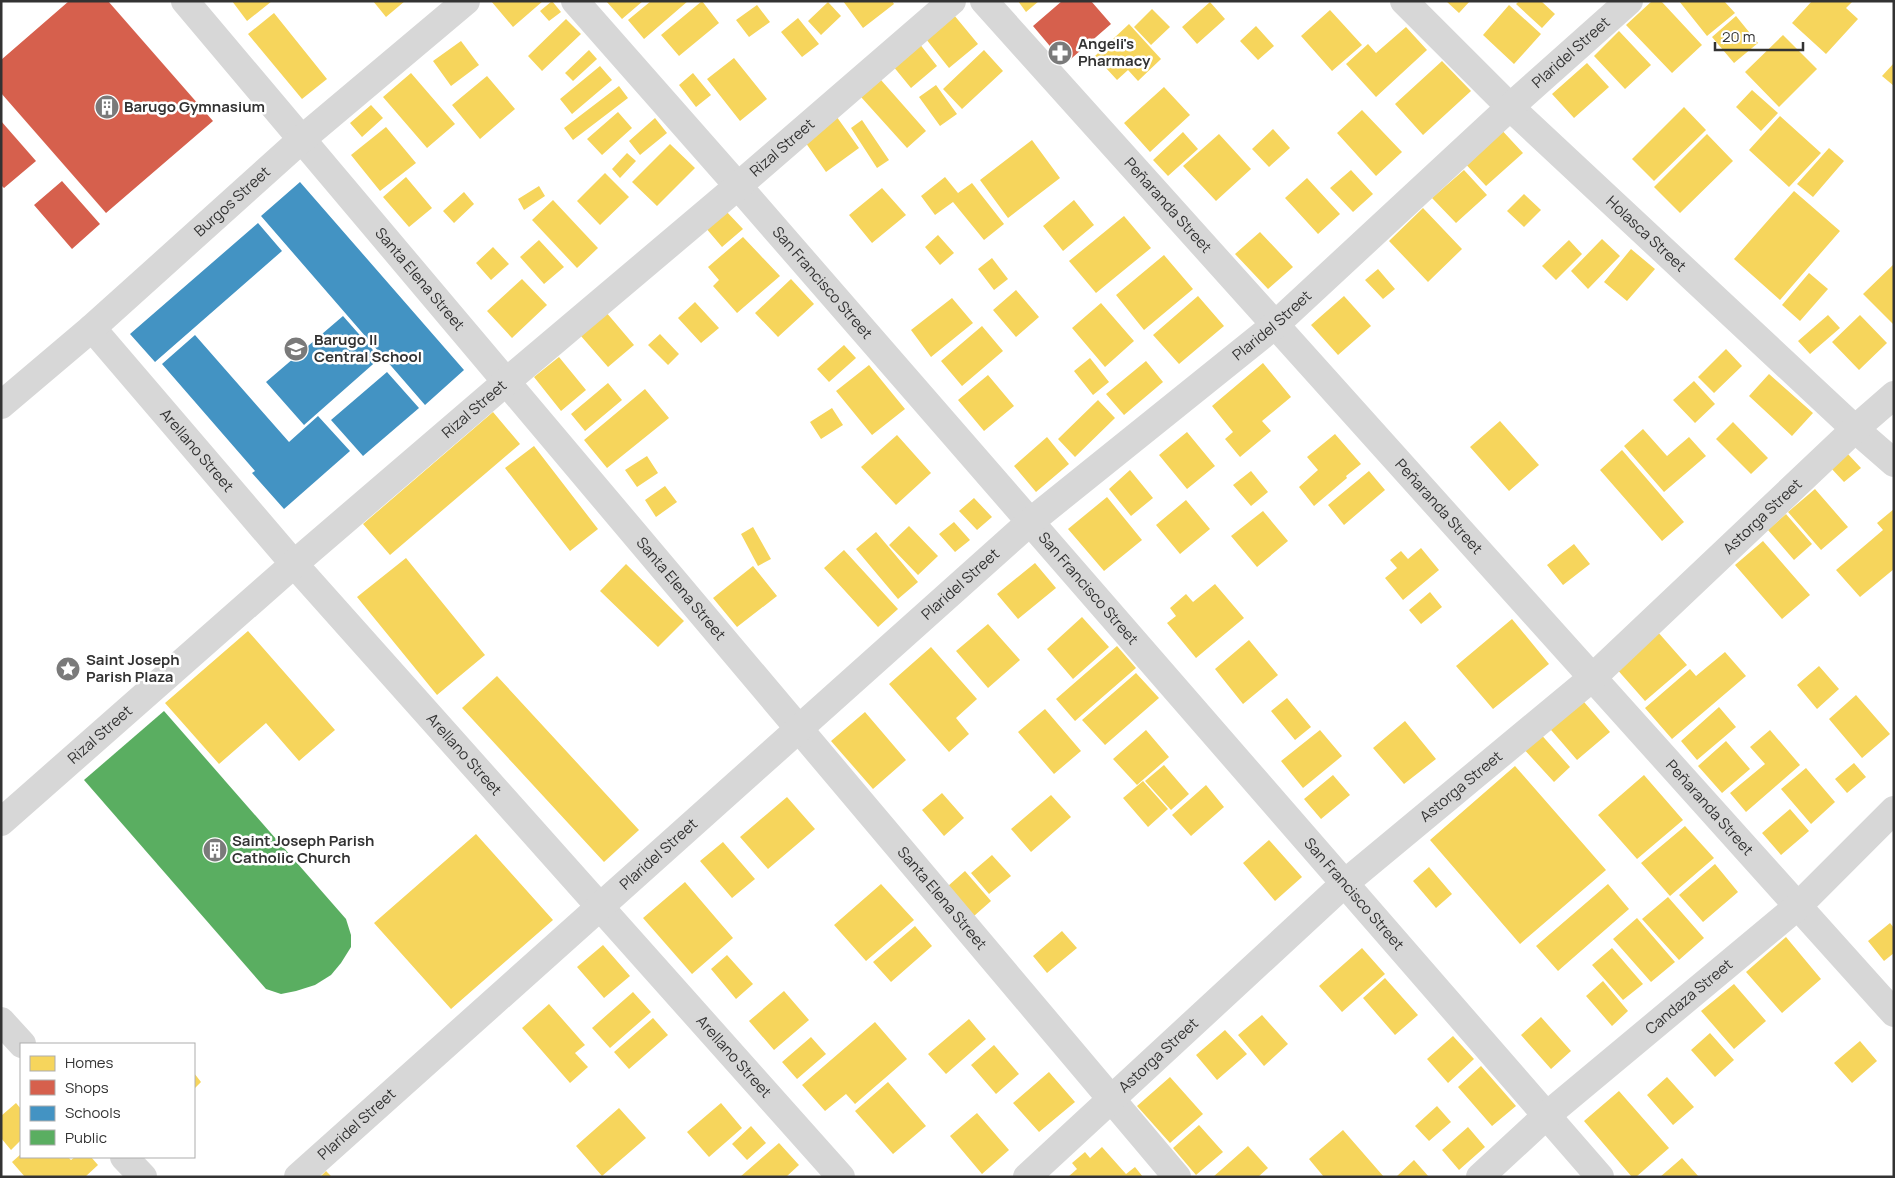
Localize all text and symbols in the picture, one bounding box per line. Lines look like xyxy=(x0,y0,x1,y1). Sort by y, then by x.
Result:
street label: Plaridel Street xyxy=(1527,12,1614,93)
scale bar xyxy=(1715,20,1802,52)
text: 20 m xyxy=(1722,26,1755,47)
place label: Angeli's Pharmacy xyxy=(1078,33,1151,71)
pharmacy icon: Angeli's Pharmacy xyxy=(1047,40,1073,66)
building icon: Barugo Gymnasium xyxy=(94,94,120,120)
place label: Barugo Gymnasium xyxy=(124,96,265,117)
street label: Rizal Street xyxy=(745,113,819,181)
street label: Peñaranda Street xyxy=(1120,153,1217,257)
street label: Burgos Street xyxy=(189,161,275,241)
street label: Holasca Street xyxy=(1602,191,1691,276)
street label: San Francisco Street xyxy=(768,222,877,343)
street label: Santa Elena Street xyxy=(371,223,470,335)
street label: Plaridel Street xyxy=(1228,285,1316,365)
place label: Barugo II Central School xyxy=(314,329,422,367)
school or university icon: Barugo II Central School xyxy=(283,336,309,362)
street label: Rizal Street xyxy=(437,375,511,443)
street label: Arellano Street xyxy=(155,404,239,496)
street label: Peñaranda Street xyxy=(1391,454,1488,559)
street label: Astorga Street xyxy=(1718,474,1806,559)
street label: San Francisco Street xyxy=(1034,527,1143,649)
street label: Santa Elena Street xyxy=(632,532,731,645)
street label: Plaridel Street xyxy=(917,543,1004,624)
place label: Saint Joseph Parish Plaza xyxy=(86,649,180,687)
place icon: Saint Joseph Parish Plaza xyxy=(55,656,81,682)
street label: Rizal Street xyxy=(63,700,136,769)
street label: Arellano Street xyxy=(422,708,507,800)
street label: Astorga Street xyxy=(1415,746,1507,827)
street label: Peñaranda Street xyxy=(1661,755,1758,860)
street label: Plaridel Street xyxy=(615,813,702,894)
place label: Saint Joseph Parish Catholic Church xyxy=(232,830,374,868)
street label: San Francisco Street xyxy=(1299,833,1409,955)
building icon: Saint Joseph Parish Catholic Church xyxy=(202,837,228,863)
street label: Santa Elena Street xyxy=(893,842,992,954)
street label: Candaza Street xyxy=(1640,954,1737,1039)
street label: Arellano Street xyxy=(692,1011,776,1102)
street label: Astorga Street xyxy=(1114,1013,1202,1097)
legend xyxy=(20,1043,195,1158)
text: Homes xyxy=(65,1052,114,1073)
text: Shops xyxy=(65,1077,109,1098)
street label: Plaridel Street xyxy=(313,1083,400,1164)
text: Schools xyxy=(65,1102,121,1123)
text: Public xyxy=(65,1127,107,1148)

